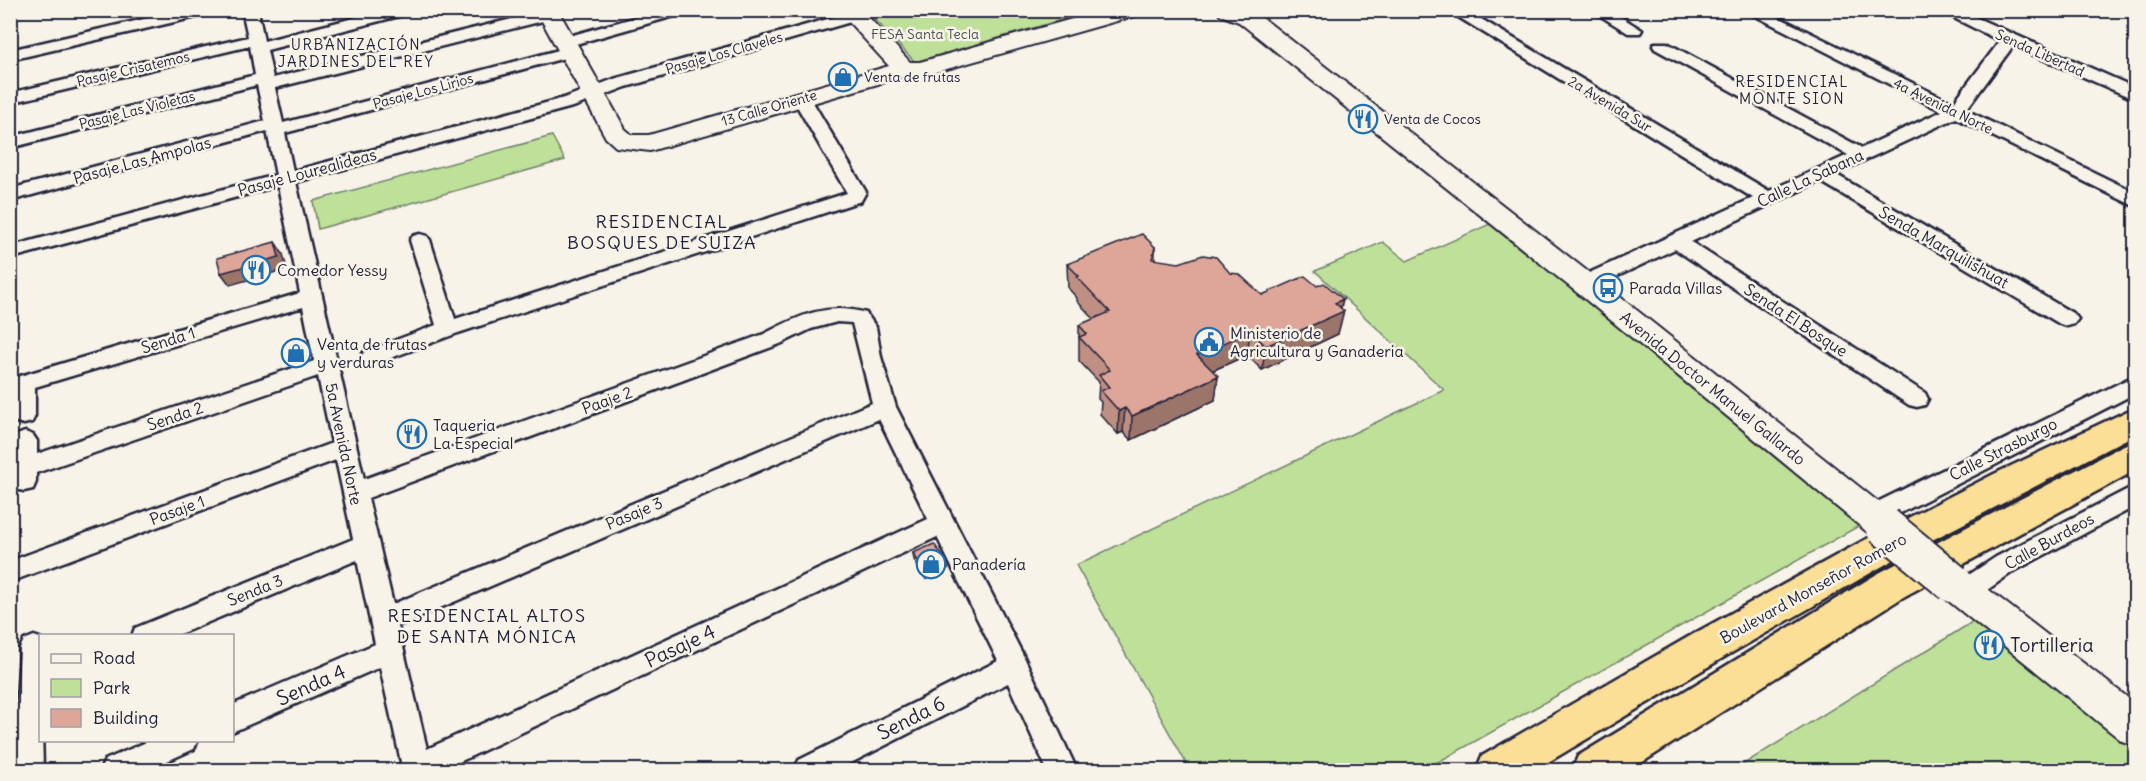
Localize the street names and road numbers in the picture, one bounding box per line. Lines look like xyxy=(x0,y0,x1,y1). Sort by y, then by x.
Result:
street label: Senda Libertad xyxy=(1993,25,2087,81)
street label: Pasaje Los Claveles xyxy=(663,28,785,78)
street label: Pasaje Crisatemos xyxy=(75,47,191,91)
street label: Pasaje Los Lirios xyxy=(371,69,475,113)
street label: 2a Avenida Sur xyxy=(1565,72,1655,136)
street label: 4a Avenida Norte xyxy=(1890,74,1996,138)
street label: 13 Calle Oriente xyxy=(719,86,819,130)
street label: Pasaje Las Violetas xyxy=(77,87,197,133)
street label: Pasaje Las Ampolas xyxy=(71,132,213,188)
street label: Pasaje Lourealideas xyxy=(235,144,379,200)
street label: Calle La Sabana xyxy=(1754,145,1866,211)
street label: Senda Marquilishuat xyxy=(1875,202,2013,293)
street label: Senda El Bosque xyxy=(1740,279,1852,361)
street label: Avenida Doctor Manuel Gallardo xyxy=(1616,307,1810,469)
street label: Senda 1 xyxy=(139,322,197,358)
street label: 5a Avenida Norte xyxy=(321,381,367,507)
street label: Paaje 2 xyxy=(579,382,635,418)
street label: Senda 2 xyxy=(144,397,206,435)
street label: Calle Strasburgo xyxy=(1946,413,2060,485)
street label: Pasaje 1 xyxy=(147,491,207,529)
street label: Pasaje 3 xyxy=(603,492,665,534)
street label: Calle Burdeos xyxy=(2001,508,2097,574)
street label: Boulevard Monseñor Romero xyxy=(1716,528,1910,648)
street label: Senda 3 xyxy=(224,570,286,610)
street label: Pasaje 4 xyxy=(640,618,719,673)
street label: Senda 4 xyxy=(272,658,349,711)
street label: Senda 6 xyxy=(873,690,949,745)

